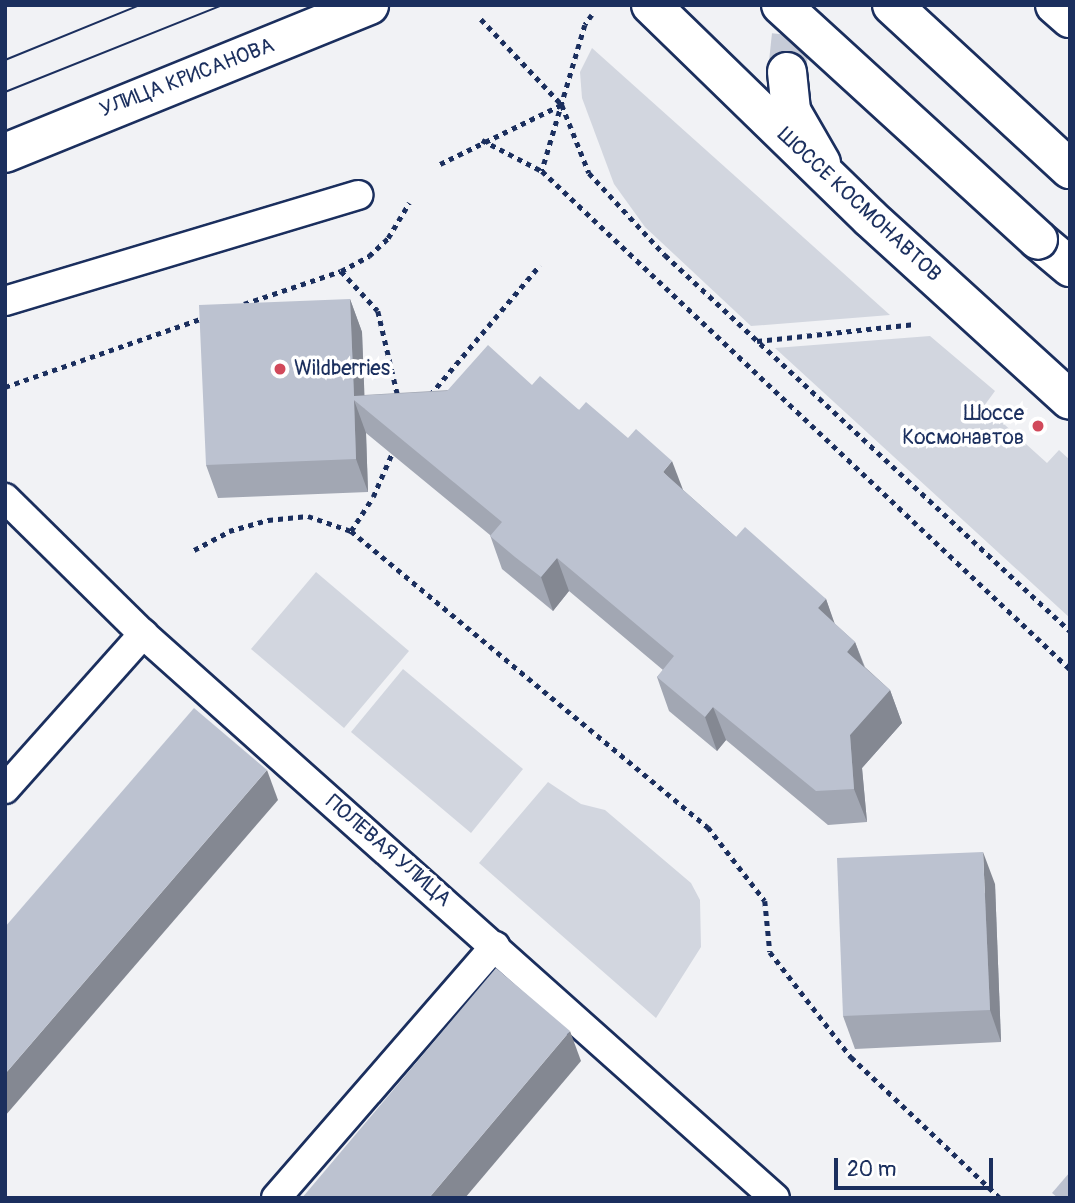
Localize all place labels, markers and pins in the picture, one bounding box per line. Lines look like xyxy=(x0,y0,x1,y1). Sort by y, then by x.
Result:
place label: Wildberries xyxy=(294,356,390,382)
marker: Wildberries xyxy=(272,361,288,377)
place label: Шоссе Космонавтов xyxy=(902,401,1024,451)
marker: Шоссе Космонавтов xyxy=(1030,418,1046,434)

